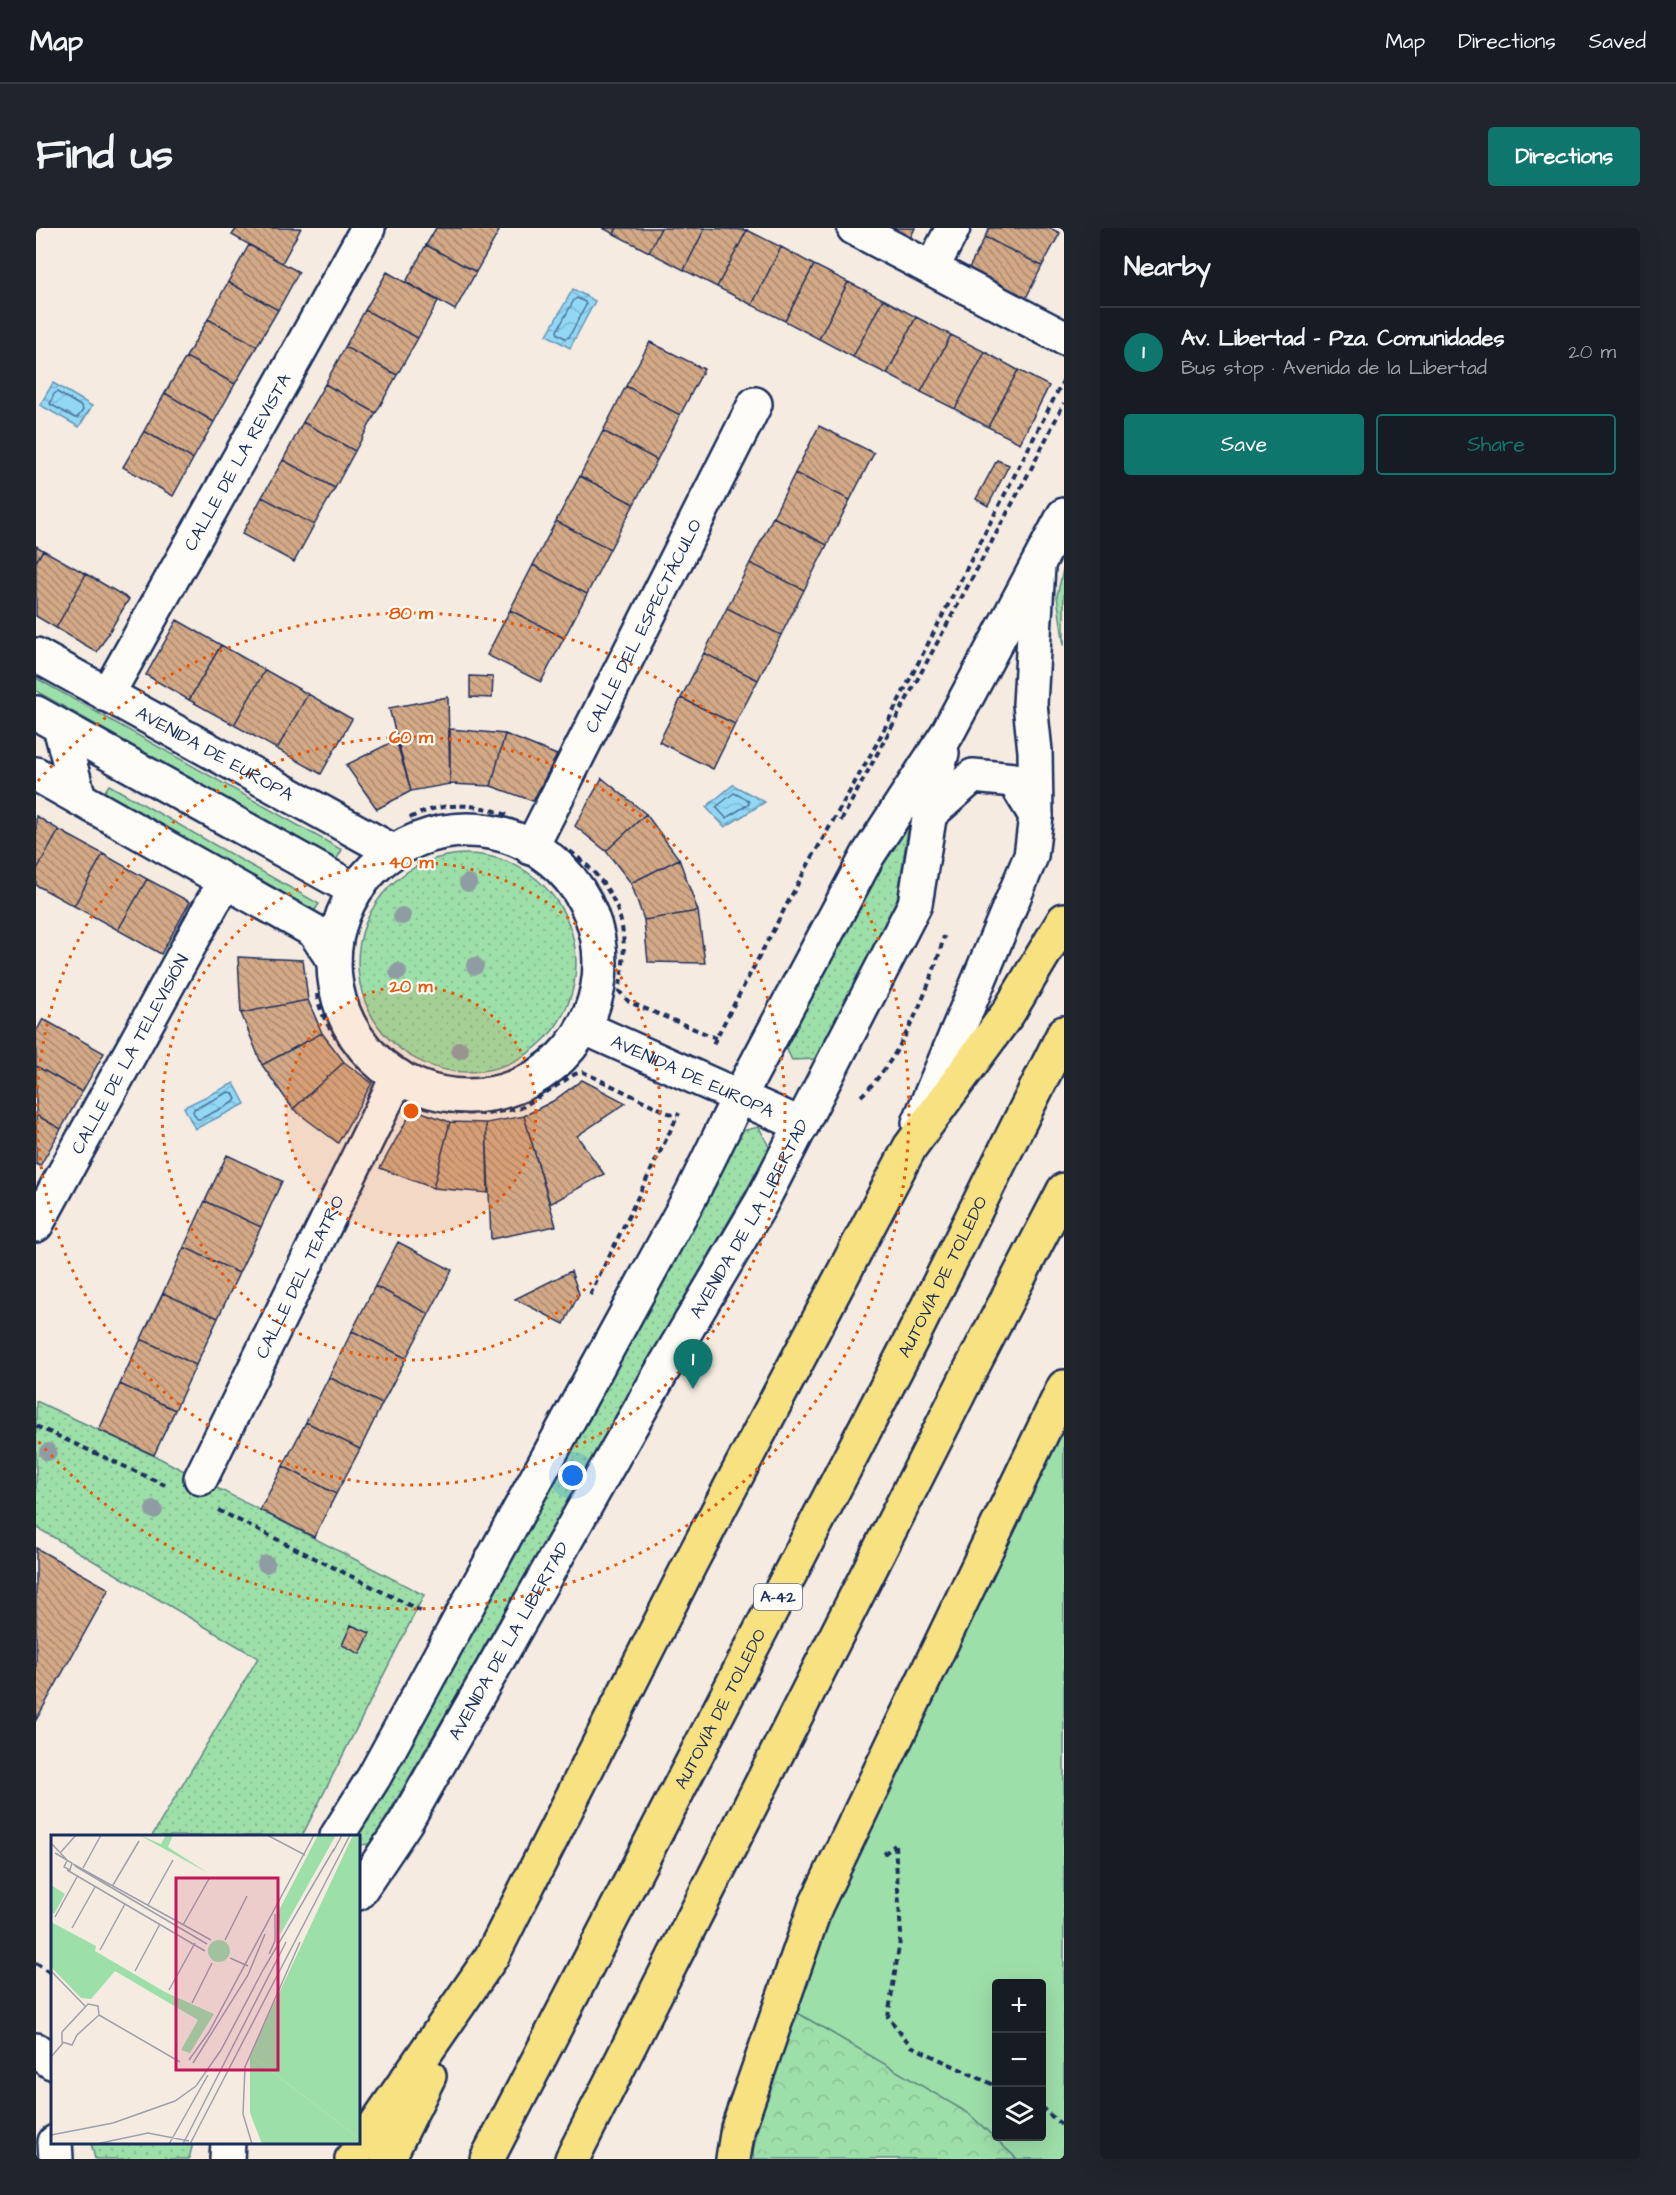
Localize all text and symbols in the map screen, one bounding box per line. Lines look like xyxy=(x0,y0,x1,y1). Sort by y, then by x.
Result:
text: Map xyxy=(30,22,83,61)
text: Map xyxy=(1385,27,1425,56)
text: Directions xyxy=(1458,27,1556,56)
text: Saved xyxy=(1589,27,1646,56)
text: Find us xyxy=(36,127,173,185)
button: Directions xyxy=(1488,127,1640,186)
text: Nearby xyxy=(1124,249,1211,285)
text: Av. Libertad - Pza. Comunidades xyxy=(1181,323,1504,354)
text: 1 xyxy=(1142,338,1145,366)
text: 20 m xyxy=(1568,338,1616,366)
text: Bus stop · Avenida de la Libertad xyxy=(1181,354,1487,382)
street label: CALLE DE LA REVISTA xyxy=(178,368,297,555)
button: Save xyxy=(1124,414,1364,475)
button: Share xyxy=(1376,414,1616,475)
street label: CALLE DEL ESPECTÁCULO xyxy=(579,515,708,737)
text: 80 m xyxy=(389,601,434,626)
street label: AVENIDA DE EUROPA xyxy=(132,700,298,807)
text: 60 m xyxy=(389,725,434,750)
text: 40 m xyxy=(389,850,434,875)
street label: CALLE DE LA TELEVISIÓN xyxy=(65,950,195,1158)
text: 20 m xyxy=(389,974,433,999)
street label: AVENIDA DE EUROPA xyxy=(607,1029,778,1124)
centre of rings xyxy=(401,1101,421,1121)
street label: AVENIDA DE LA LIBERTAD xyxy=(683,1114,815,1323)
street label: CALLE DEL TEATRO xyxy=(249,1191,350,1363)
street label: AUTOVÍA DE TOLEDO xyxy=(892,1192,993,1362)
pin: 1 xyxy=(674,1340,712,1389)
your location xyxy=(558,1461,587,1490)
street label: AVENIDA DE LA LIBERTAD xyxy=(442,1537,575,1745)
road number: A-42 xyxy=(754,1584,802,1610)
street label: AUTOVÍA DE TOLEDO xyxy=(668,1624,772,1793)
inset map xyxy=(51,1835,360,2144)
map controls xyxy=(992,1979,1046,2141)
button: + xyxy=(992,1979,1046,2033)
button: − xyxy=(992,2033,1046,2087)
button: layers xyxy=(992,2087,1046,2141)

